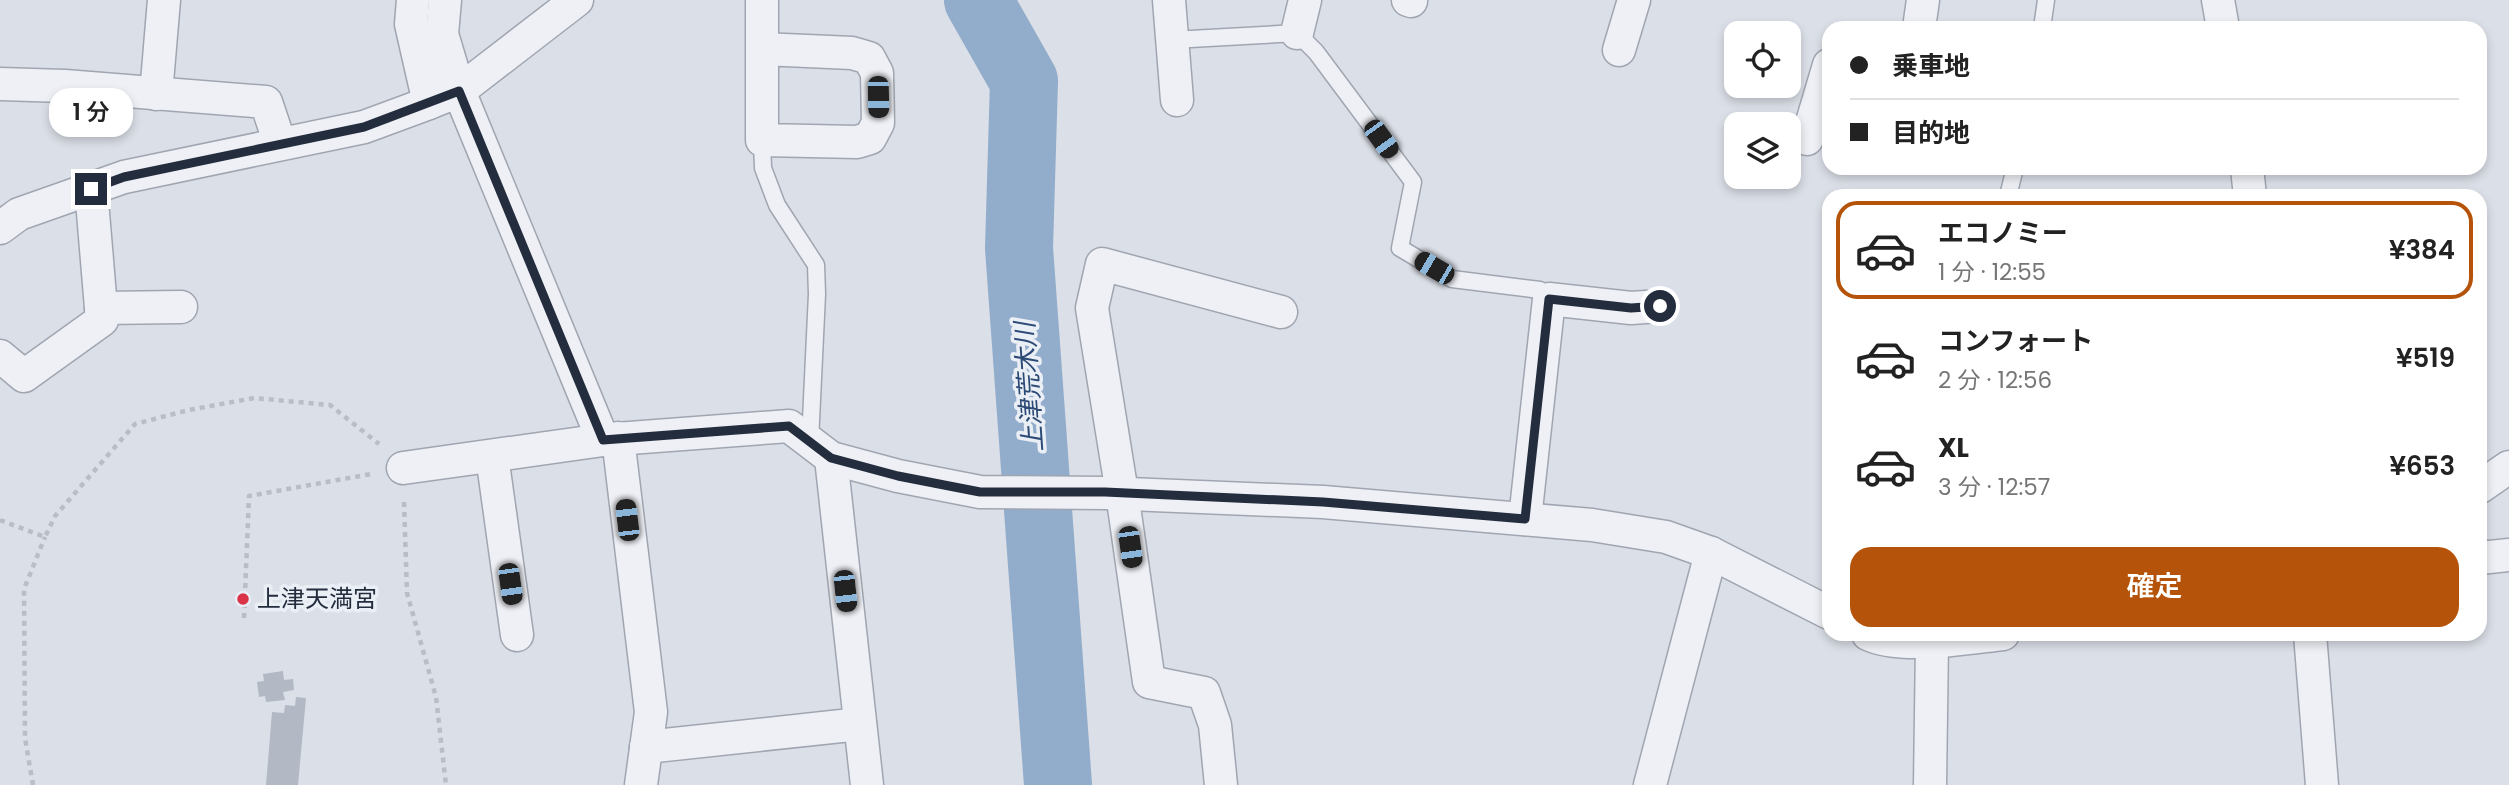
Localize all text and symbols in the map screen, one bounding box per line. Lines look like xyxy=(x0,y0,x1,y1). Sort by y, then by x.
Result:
map controls xyxy=(1724,21,1801,189)
button: locate xyxy=(1724,21,1801,98)
text: 乗車地 xyxy=(1892,48,1970,84)
car xyxy=(868,76,889,118)
callout: 1 分 xyxy=(49,88,133,136)
text: 1 分 xyxy=(73,96,109,128)
button: layers xyxy=(1724,112,1801,189)
text: 目的地 xyxy=(1892,115,1970,151)
car xyxy=(1361,116,1402,162)
route end xyxy=(75,173,107,205)
text: エコノミー xyxy=(1938,215,2068,251)
icon: car xyxy=(1854,219,1917,282)
text: ¥384 xyxy=(2389,232,2455,268)
car xyxy=(1411,248,1458,288)
text: 1 分 · 12:55 xyxy=(1938,256,2046,288)
route start xyxy=(1644,290,1676,322)
water label: 上津荒木川 xyxy=(1006,318,1051,453)
text: コンフォート xyxy=(1938,323,2093,359)
icon: car xyxy=(1854,327,1917,390)
text: ¥519 xyxy=(2396,340,2455,376)
text: 2 分 · 12:56 xyxy=(1938,364,2052,396)
text: XL xyxy=(1938,430,1969,466)
icon: car xyxy=(1854,435,1917,498)
text: ¥653 xyxy=(2390,448,2455,484)
text: 3 分 · 12:57 xyxy=(1938,471,2050,503)
car xyxy=(615,498,640,542)
car xyxy=(1117,525,1144,569)
button: 確定 xyxy=(1850,547,2459,627)
car xyxy=(497,562,524,606)
car xyxy=(833,569,858,613)
place label: 上津天満宮 xyxy=(257,582,377,615)
marker: 上津天満宮 xyxy=(235,591,251,607)

